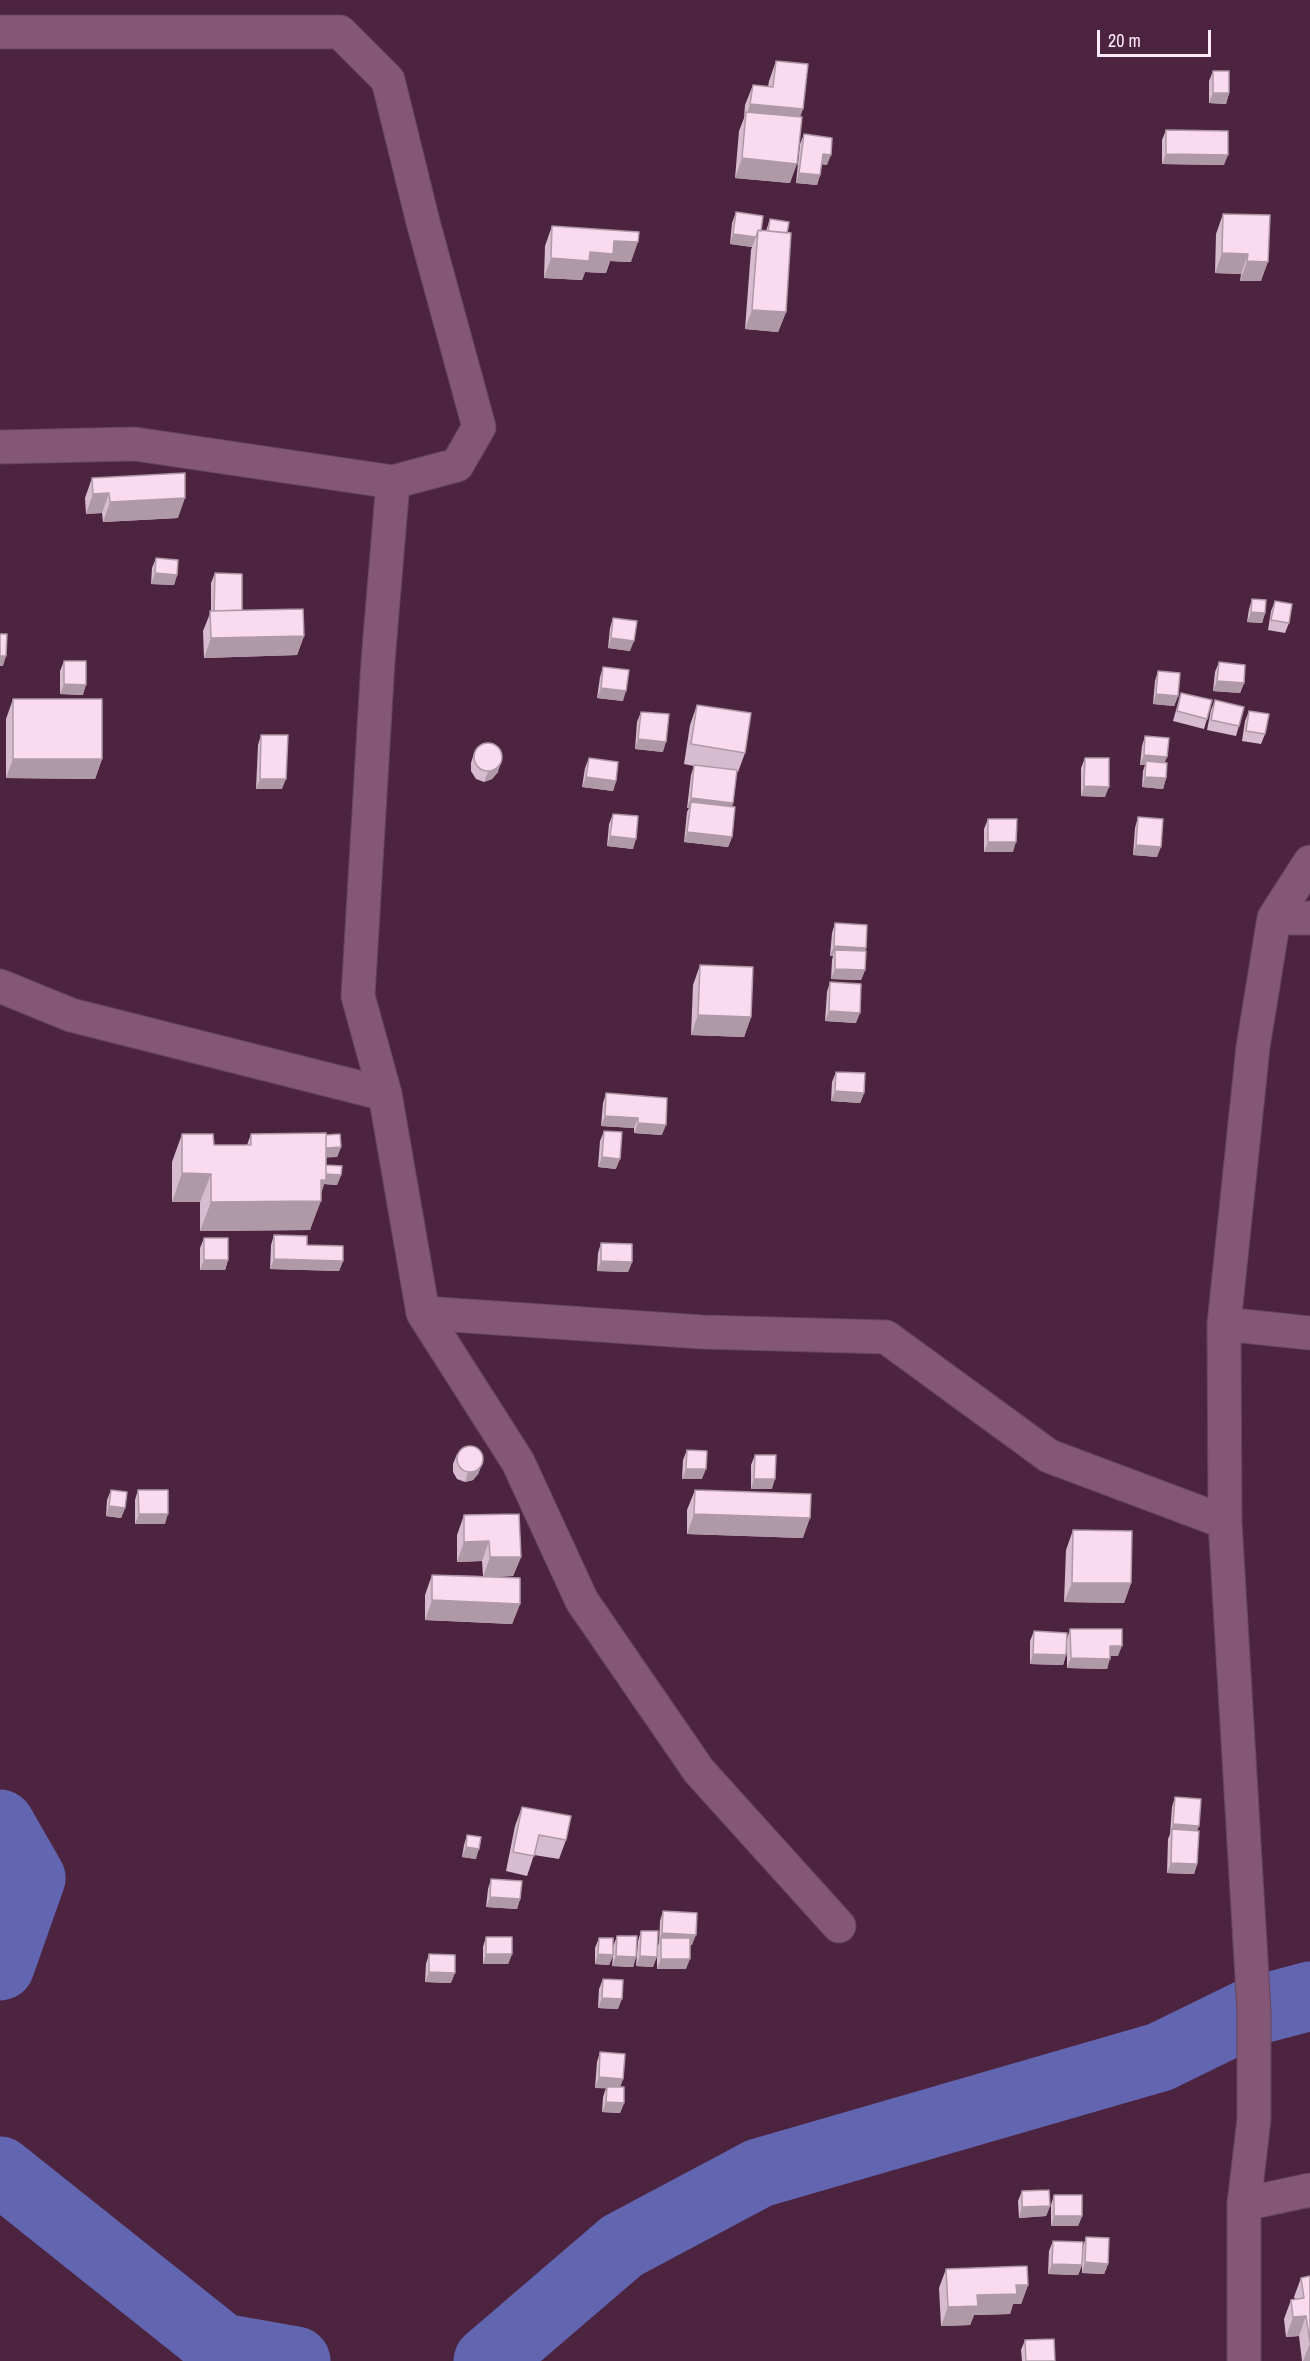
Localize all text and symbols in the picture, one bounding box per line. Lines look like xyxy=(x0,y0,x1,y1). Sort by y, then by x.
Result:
scale bar xyxy=(1100,18,1214,56)
text: 20 m xyxy=(1108,28,1141,53)

